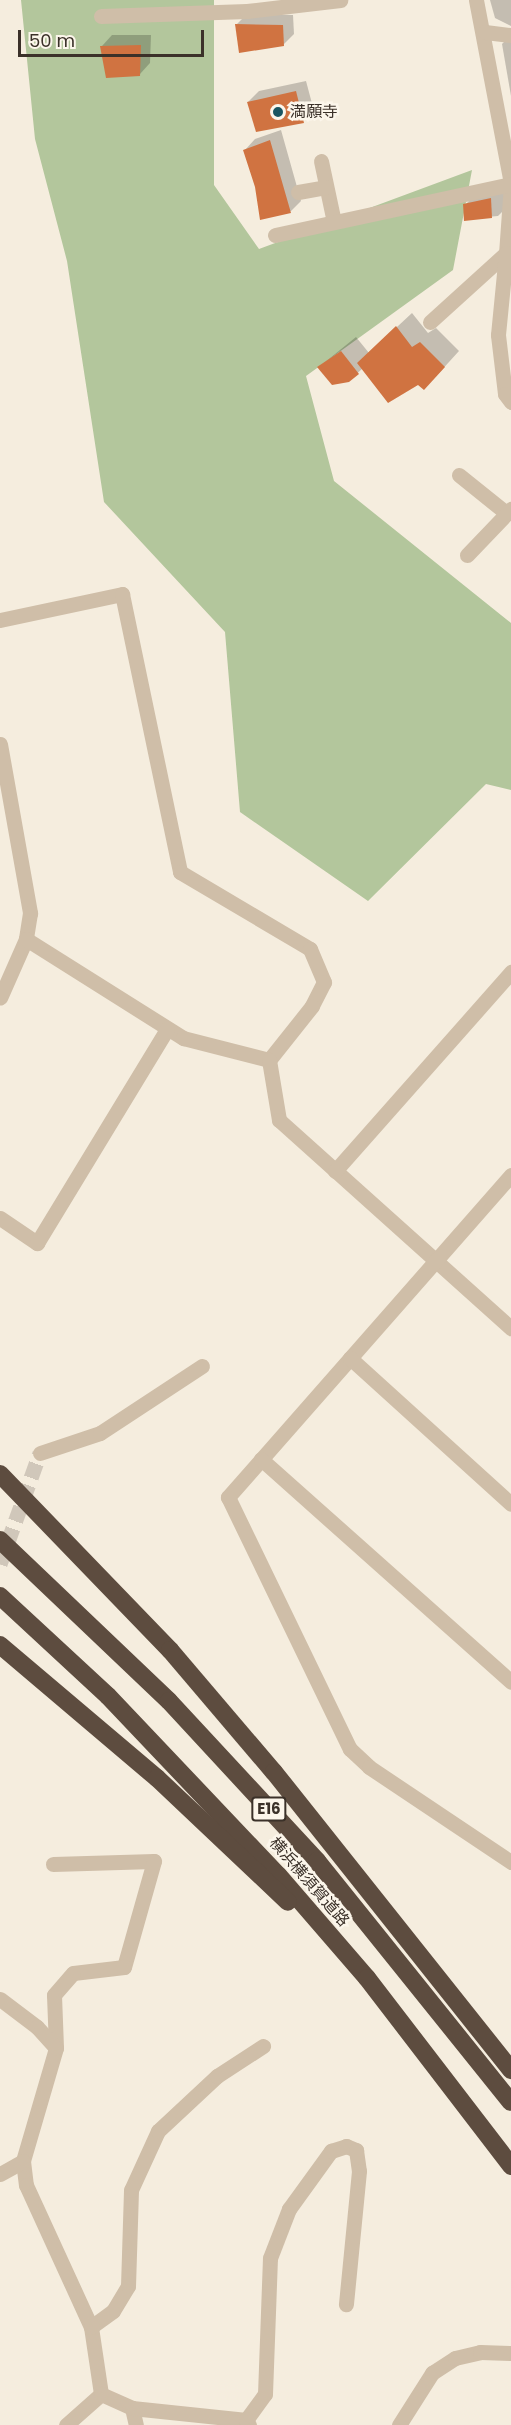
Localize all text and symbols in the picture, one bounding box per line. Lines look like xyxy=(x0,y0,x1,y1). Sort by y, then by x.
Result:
scale bar xyxy=(21,18,207,56)
text: 50 m xyxy=(29,28,75,53)
place label: 満願寺 xyxy=(290,102,338,122)
marker: 満願寺 xyxy=(271,105,285,119)
road number: E16 xyxy=(251,1797,287,1821)
street label: 横浜横須賀道路 xyxy=(265,1833,353,1931)

